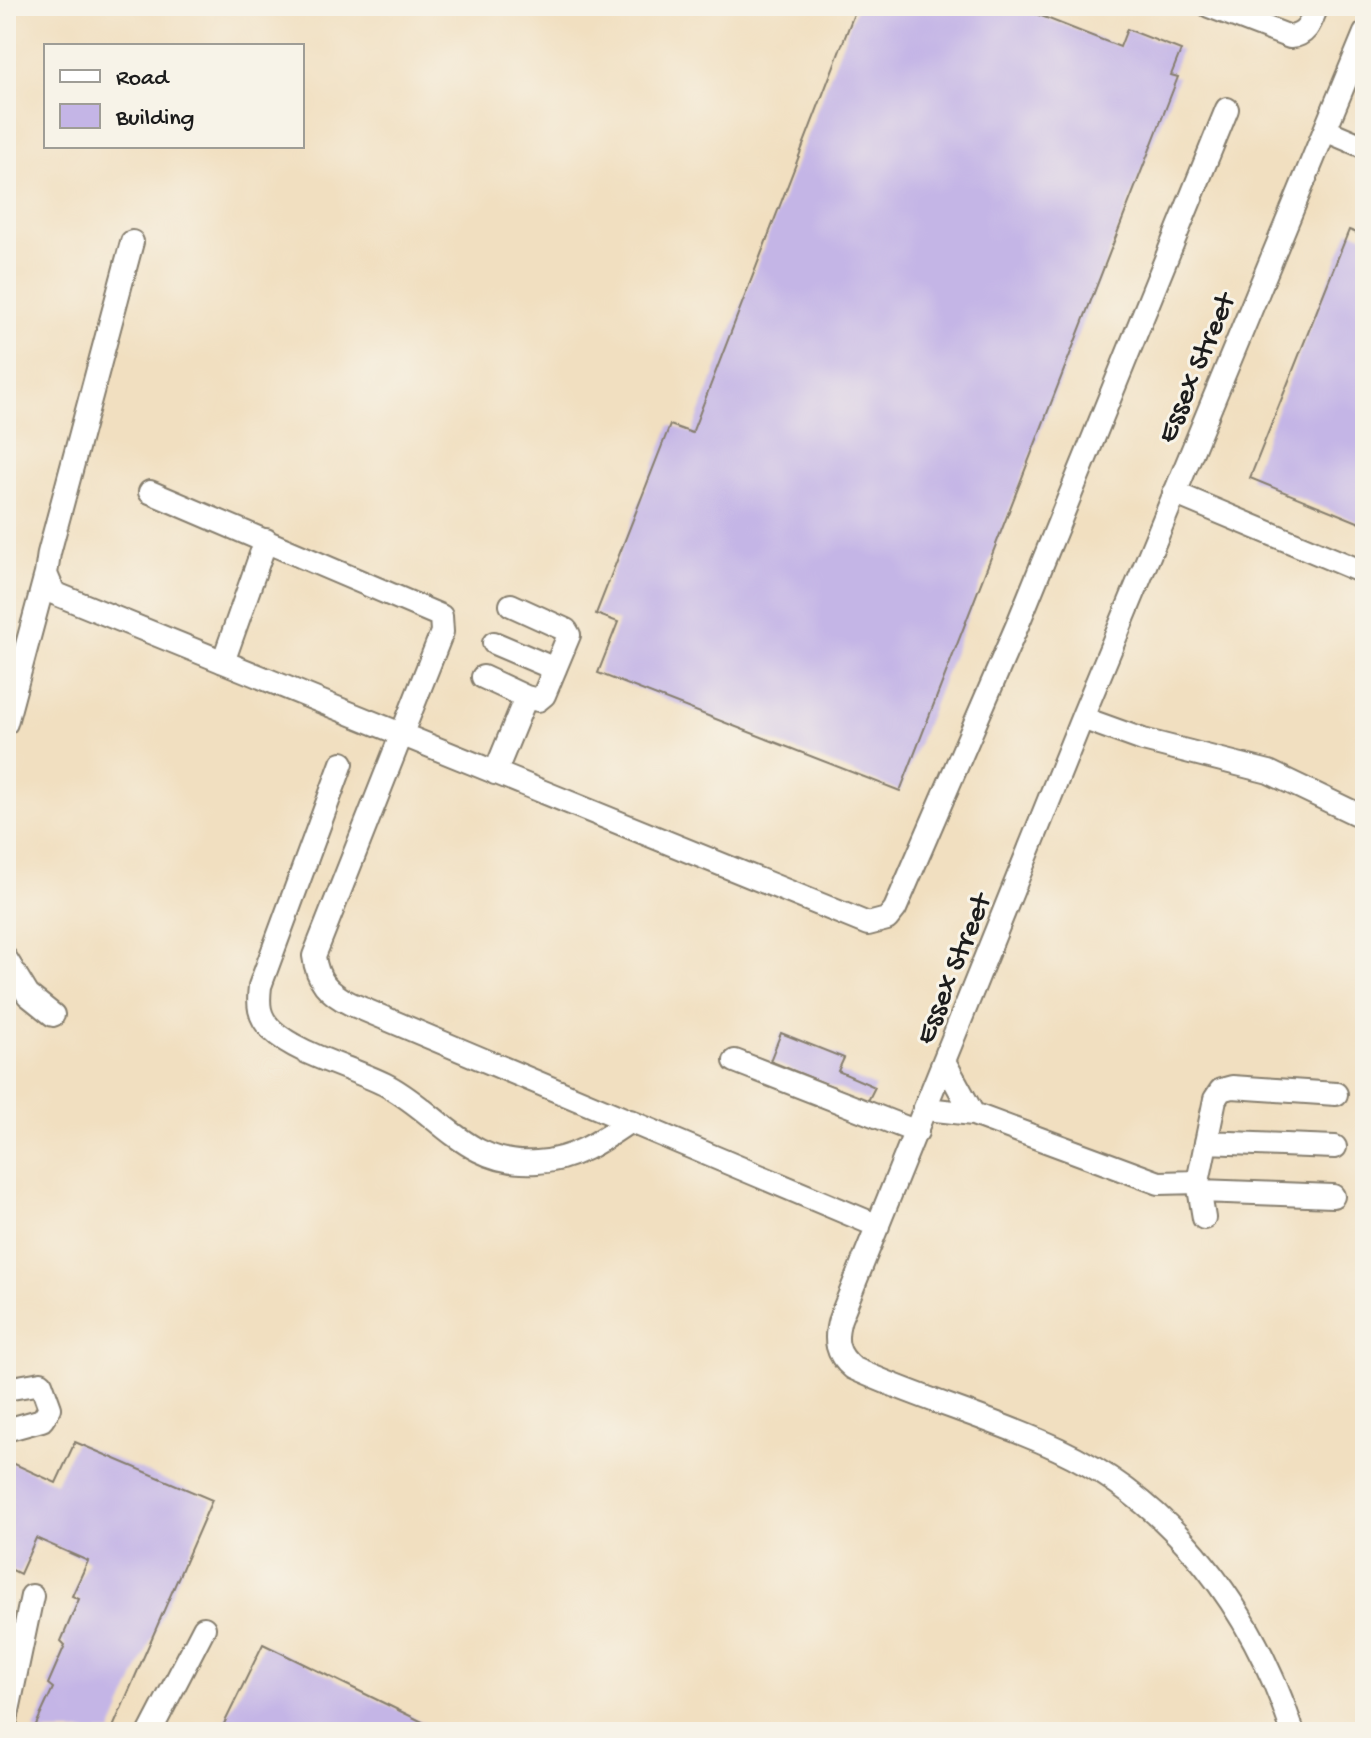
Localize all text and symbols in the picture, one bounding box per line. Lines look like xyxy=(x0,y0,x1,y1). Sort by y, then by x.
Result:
legend xyxy=(44,44,304,148)
text: Road xyxy=(116,65,170,94)
text: Building xyxy=(115,105,194,134)
street label: Essex Street xyxy=(1151,286,1246,449)
street label: Essex Street xyxy=(909,887,1002,1050)

